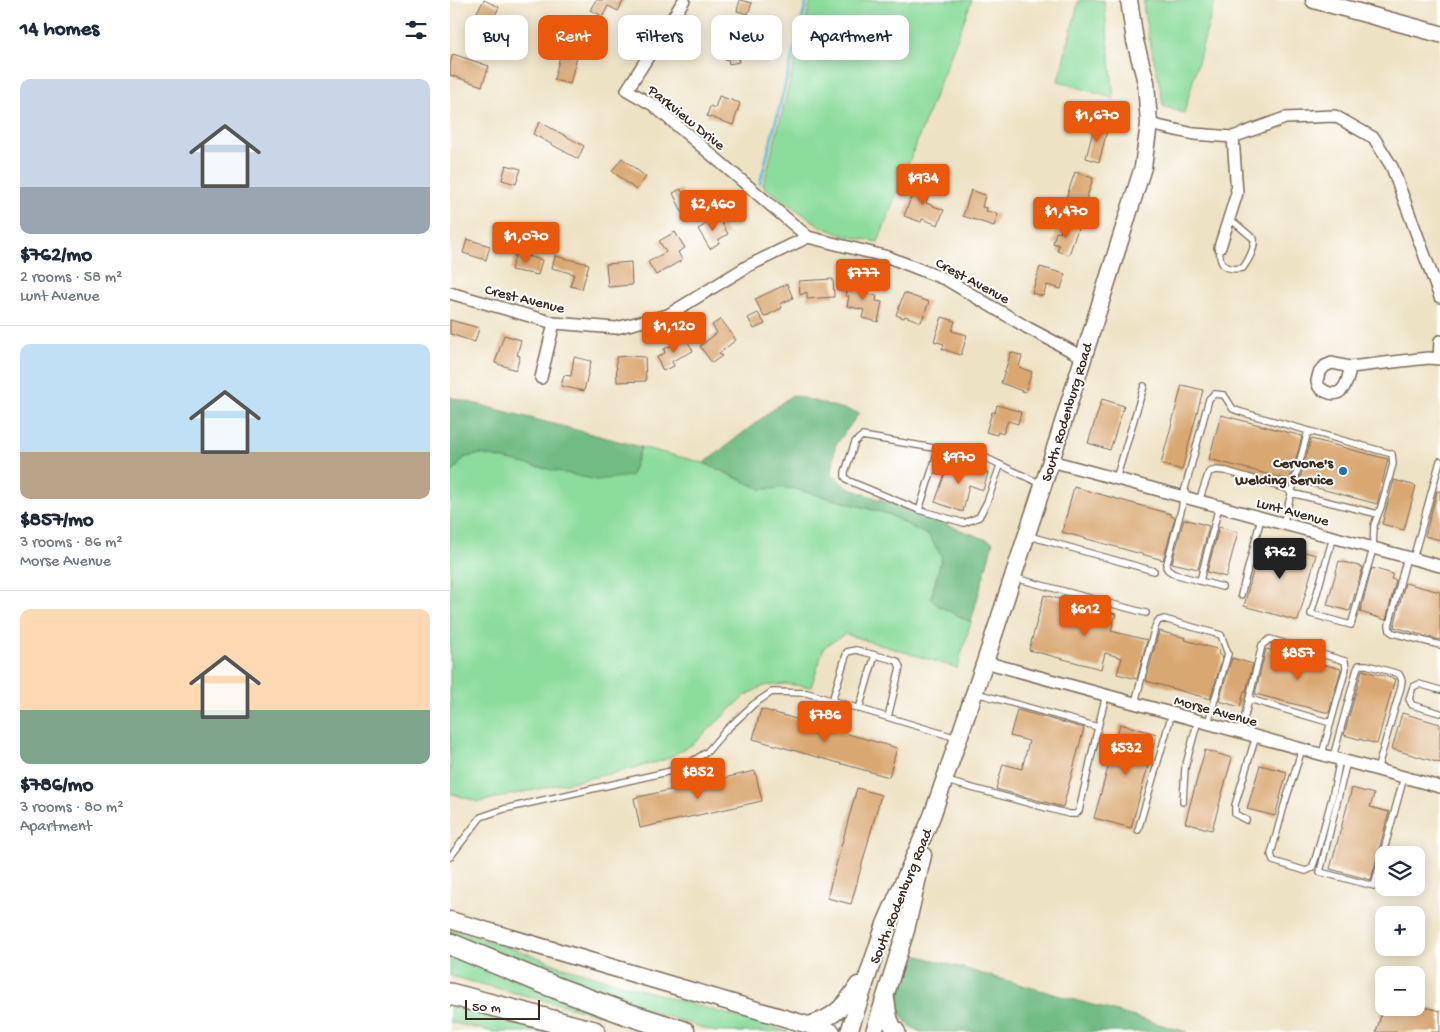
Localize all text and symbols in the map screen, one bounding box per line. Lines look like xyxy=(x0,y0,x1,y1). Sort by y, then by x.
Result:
chip: Buy xyxy=(465,15,528,60)
chip: Rent xyxy=(538,15,608,60)
chip: Filters xyxy=(618,15,701,60)
chip: New xyxy=(711,15,782,60)
chip: Apartment xyxy=(792,15,909,60)
icon: filters xyxy=(402,16,430,44)
text: 14 homes xyxy=(20,18,99,43)
street label: Parkview Drive xyxy=(643,81,728,155)
pin: $1,670 xyxy=(1056,100,1138,143)
text: $1,670 xyxy=(1075,107,1119,126)
icon: home xyxy=(180,111,270,201)
pin: $934 xyxy=(893,164,953,206)
text: $934 xyxy=(907,170,939,189)
pin: $2,460 xyxy=(672,190,754,232)
text: $2,460 xyxy=(691,196,735,215)
pin: $1,470 xyxy=(1025,196,1107,239)
text: $1,470 xyxy=(1044,203,1088,222)
pin: $1,070 xyxy=(485,222,567,264)
text: $1,070 xyxy=(503,228,549,247)
text: $762/mo xyxy=(20,244,92,269)
street label: Crest Avenue xyxy=(932,255,1012,309)
pin: $777 xyxy=(833,258,893,301)
text: $777 xyxy=(847,265,879,284)
text: 2 rooms · 58 m² xyxy=(20,269,122,288)
street label: Crest Avenue xyxy=(483,281,566,319)
text: Lunt Avenue xyxy=(20,288,99,307)
pin: $1,120 xyxy=(633,312,715,354)
text: $1,120 xyxy=(653,318,695,337)
street label: South Rodenburg Road xyxy=(1038,340,1098,484)
icon: home xyxy=(180,377,270,467)
pin: $970 xyxy=(929,442,989,485)
text: $970 xyxy=(943,449,975,468)
place label: Cervone's Welding Service xyxy=(1234,455,1334,490)
marker: Cervone's Welding Service xyxy=(1337,465,1349,477)
street label: Lunt Avenue xyxy=(1254,495,1331,531)
text: $857/mo xyxy=(20,509,94,534)
text: 3 rooms · 86 m² xyxy=(20,534,123,553)
pin: $762 xyxy=(1250,538,1310,580)
text: $762 xyxy=(1264,544,1296,563)
text: Morse Avenue xyxy=(20,553,111,572)
pin: $612 xyxy=(1055,594,1115,637)
text: $612 xyxy=(1070,601,1100,620)
pin: $857 xyxy=(1268,638,1328,681)
icon: home xyxy=(180,642,270,732)
text: $857 xyxy=(1282,645,1314,664)
street label: Morse Avenue xyxy=(1172,692,1259,732)
pin: $786 xyxy=(795,700,855,743)
text: $786 xyxy=(809,707,841,726)
pin: $532 xyxy=(1096,734,1156,776)
text: $532 xyxy=(1110,740,1142,759)
pin: $852 xyxy=(668,758,728,800)
text: $852 xyxy=(682,764,714,783)
text: $786/mo xyxy=(20,774,93,799)
text: 3 rooms · 80 m² xyxy=(20,799,124,818)
text: Apartment xyxy=(20,818,92,837)
street label: South Rodenburg Road xyxy=(867,826,938,967)
map controls xyxy=(1375,846,1425,1016)
button: layers xyxy=(1375,846,1425,896)
button: + xyxy=(1375,906,1425,956)
button: − xyxy=(1375,966,1425,1016)
scale bar xyxy=(465,997,540,1020)
text: 50 m xyxy=(472,1000,501,1017)

